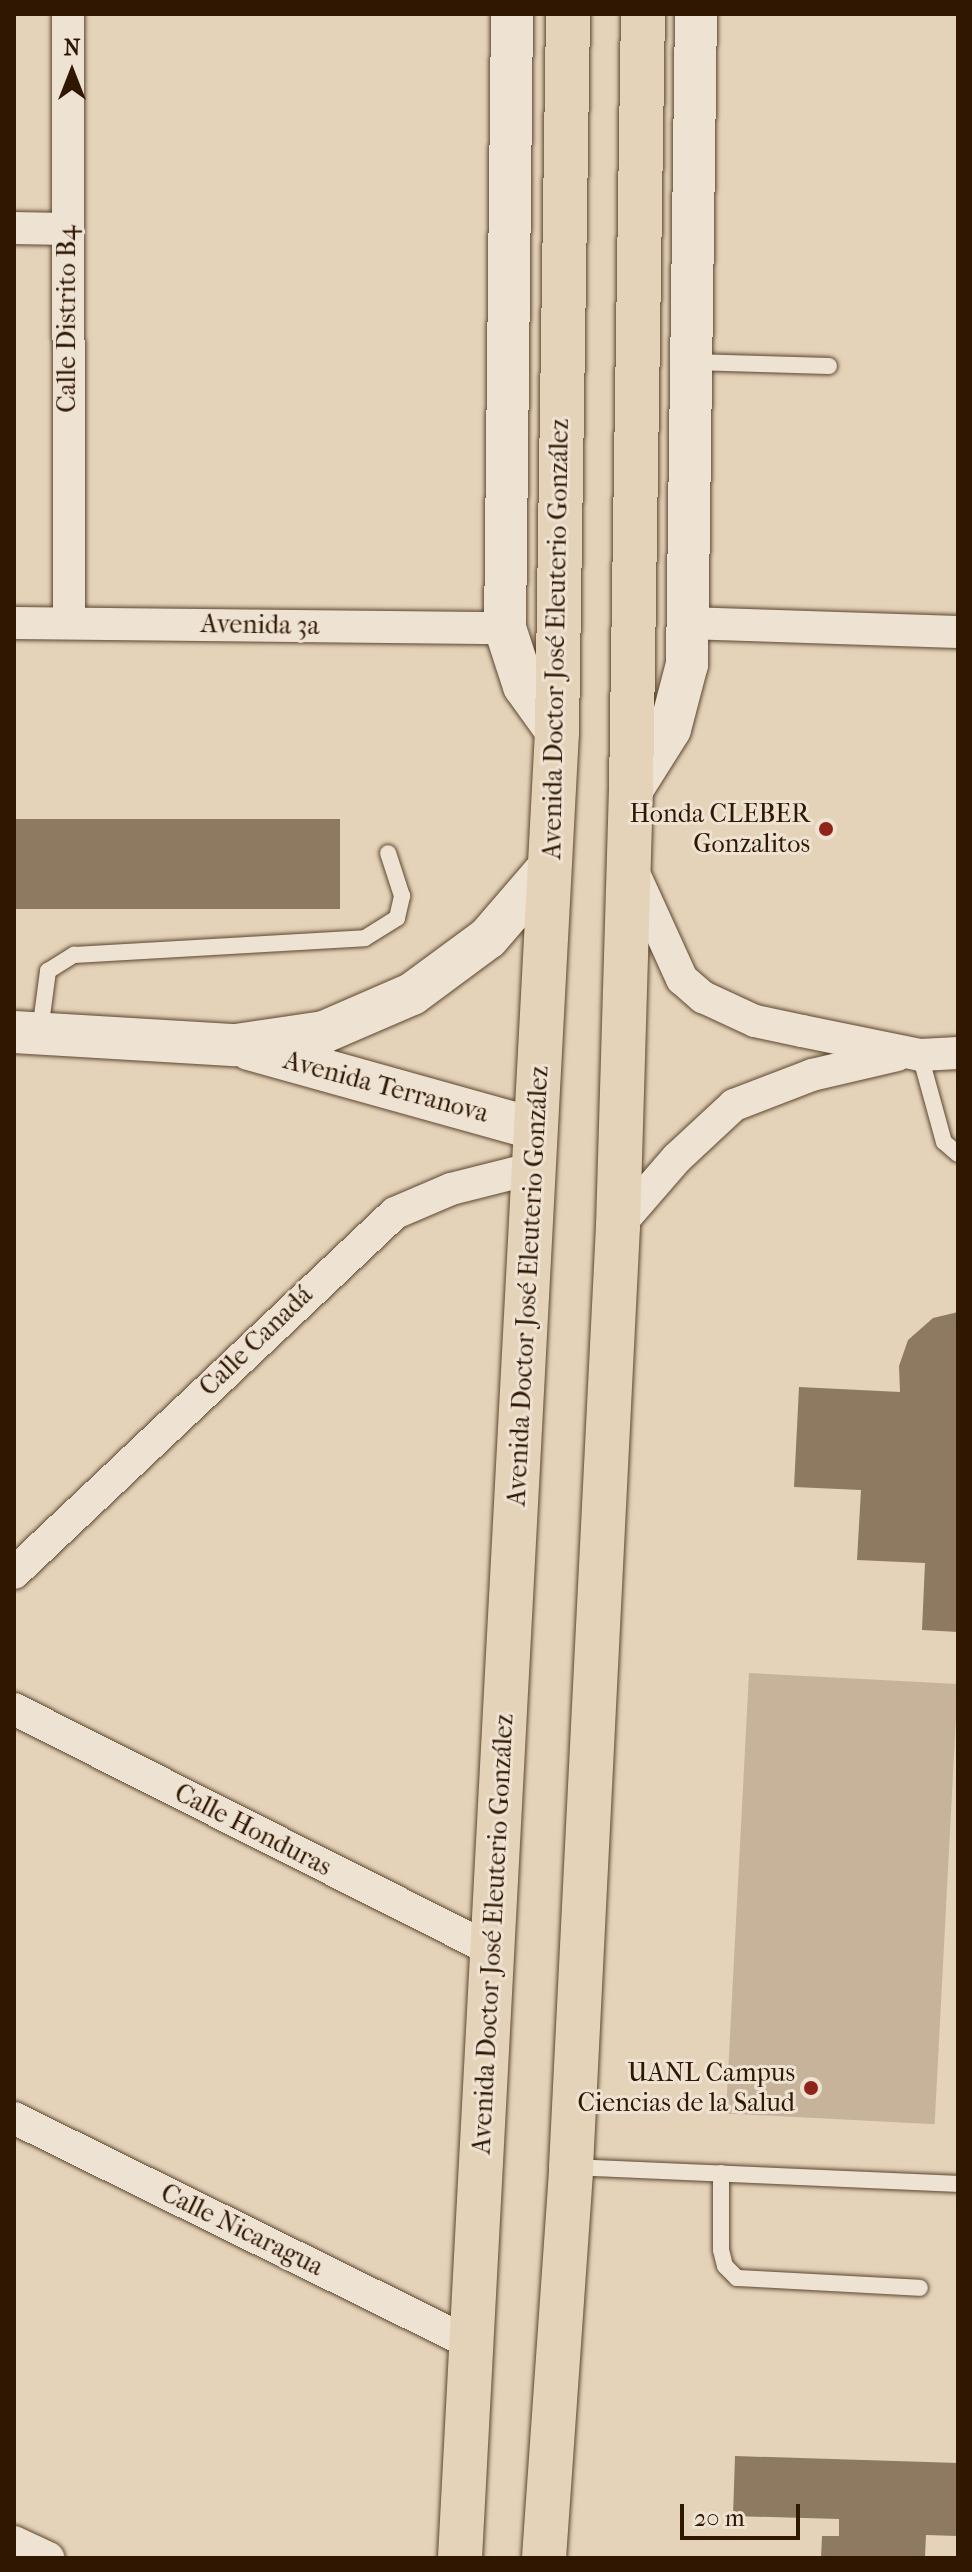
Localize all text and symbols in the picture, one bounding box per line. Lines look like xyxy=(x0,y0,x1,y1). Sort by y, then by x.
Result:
north arrow xyxy=(32,32,112,112)
text: N xyxy=(64,35,80,61)
street label: Calle Distrito B4 xyxy=(51,225,83,413)
street label: Avenida Doctor José Eleuterio González xyxy=(537,418,575,860)
street label: Avenida 3a xyxy=(200,608,320,642)
place label: Honda CLEBER Gonzalitos xyxy=(630,798,810,860)
marker: Honda CLEBER Gonzalitos xyxy=(817,820,835,838)
street label: Avenida Terranova xyxy=(280,1045,492,1129)
street label: Avenida Doctor José Eleuterio González xyxy=(501,1065,555,1507)
street label: Calle Canadá xyxy=(193,1279,319,1403)
street label: Avenida Doctor José Eleuterio González xyxy=(466,1713,520,2155)
street label: Calle Honduras xyxy=(169,1777,337,1883)
place label: UANL Campus Ciencias de la Salud xyxy=(577,2057,795,2118)
marker: UANL Campus Ciencias de la Salud xyxy=(802,2079,820,2097)
street label: Calle Nicaragua xyxy=(156,2177,328,2283)
scale bar xyxy=(684,2488,804,2538)
text: 20 m xyxy=(694,2504,745,2532)

